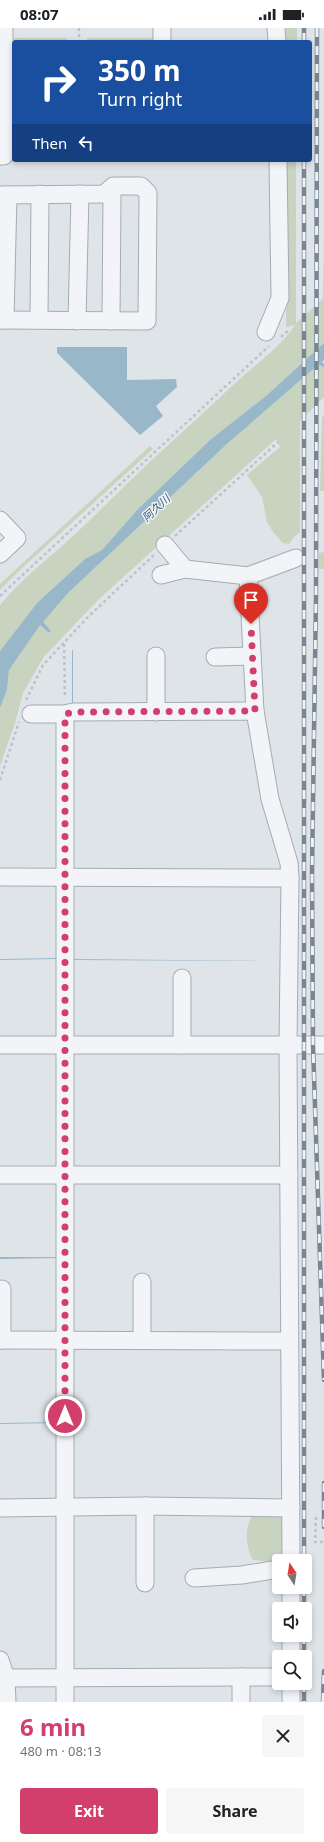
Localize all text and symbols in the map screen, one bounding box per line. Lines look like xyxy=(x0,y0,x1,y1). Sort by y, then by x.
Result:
text: 08:07 xyxy=(20,4,59,24)
text: 350 m xyxy=(98,51,181,89)
icon: right xyxy=(32,56,84,108)
text: Turn right xyxy=(98,87,182,111)
icon: left xyxy=(75,132,97,154)
text: Then xyxy=(32,133,67,153)
water label: 阿久川 xyxy=(138,490,174,524)
pin xyxy=(234,583,268,624)
icon: arrive xyxy=(240,589,262,611)
position arrow xyxy=(44,1395,86,1437)
north arrow xyxy=(272,1554,312,1594)
map controls xyxy=(272,1554,312,1690)
button: sound xyxy=(272,1602,312,1642)
button: search xyxy=(272,1650,312,1690)
text: 6 min xyxy=(20,1710,86,1743)
button: close xyxy=(262,1715,304,1757)
text: 480 m · 08:13 xyxy=(20,1742,101,1760)
button: Exit xyxy=(20,1788,158,1834)
button: Share xyxy=(166,1788,304,1834)

